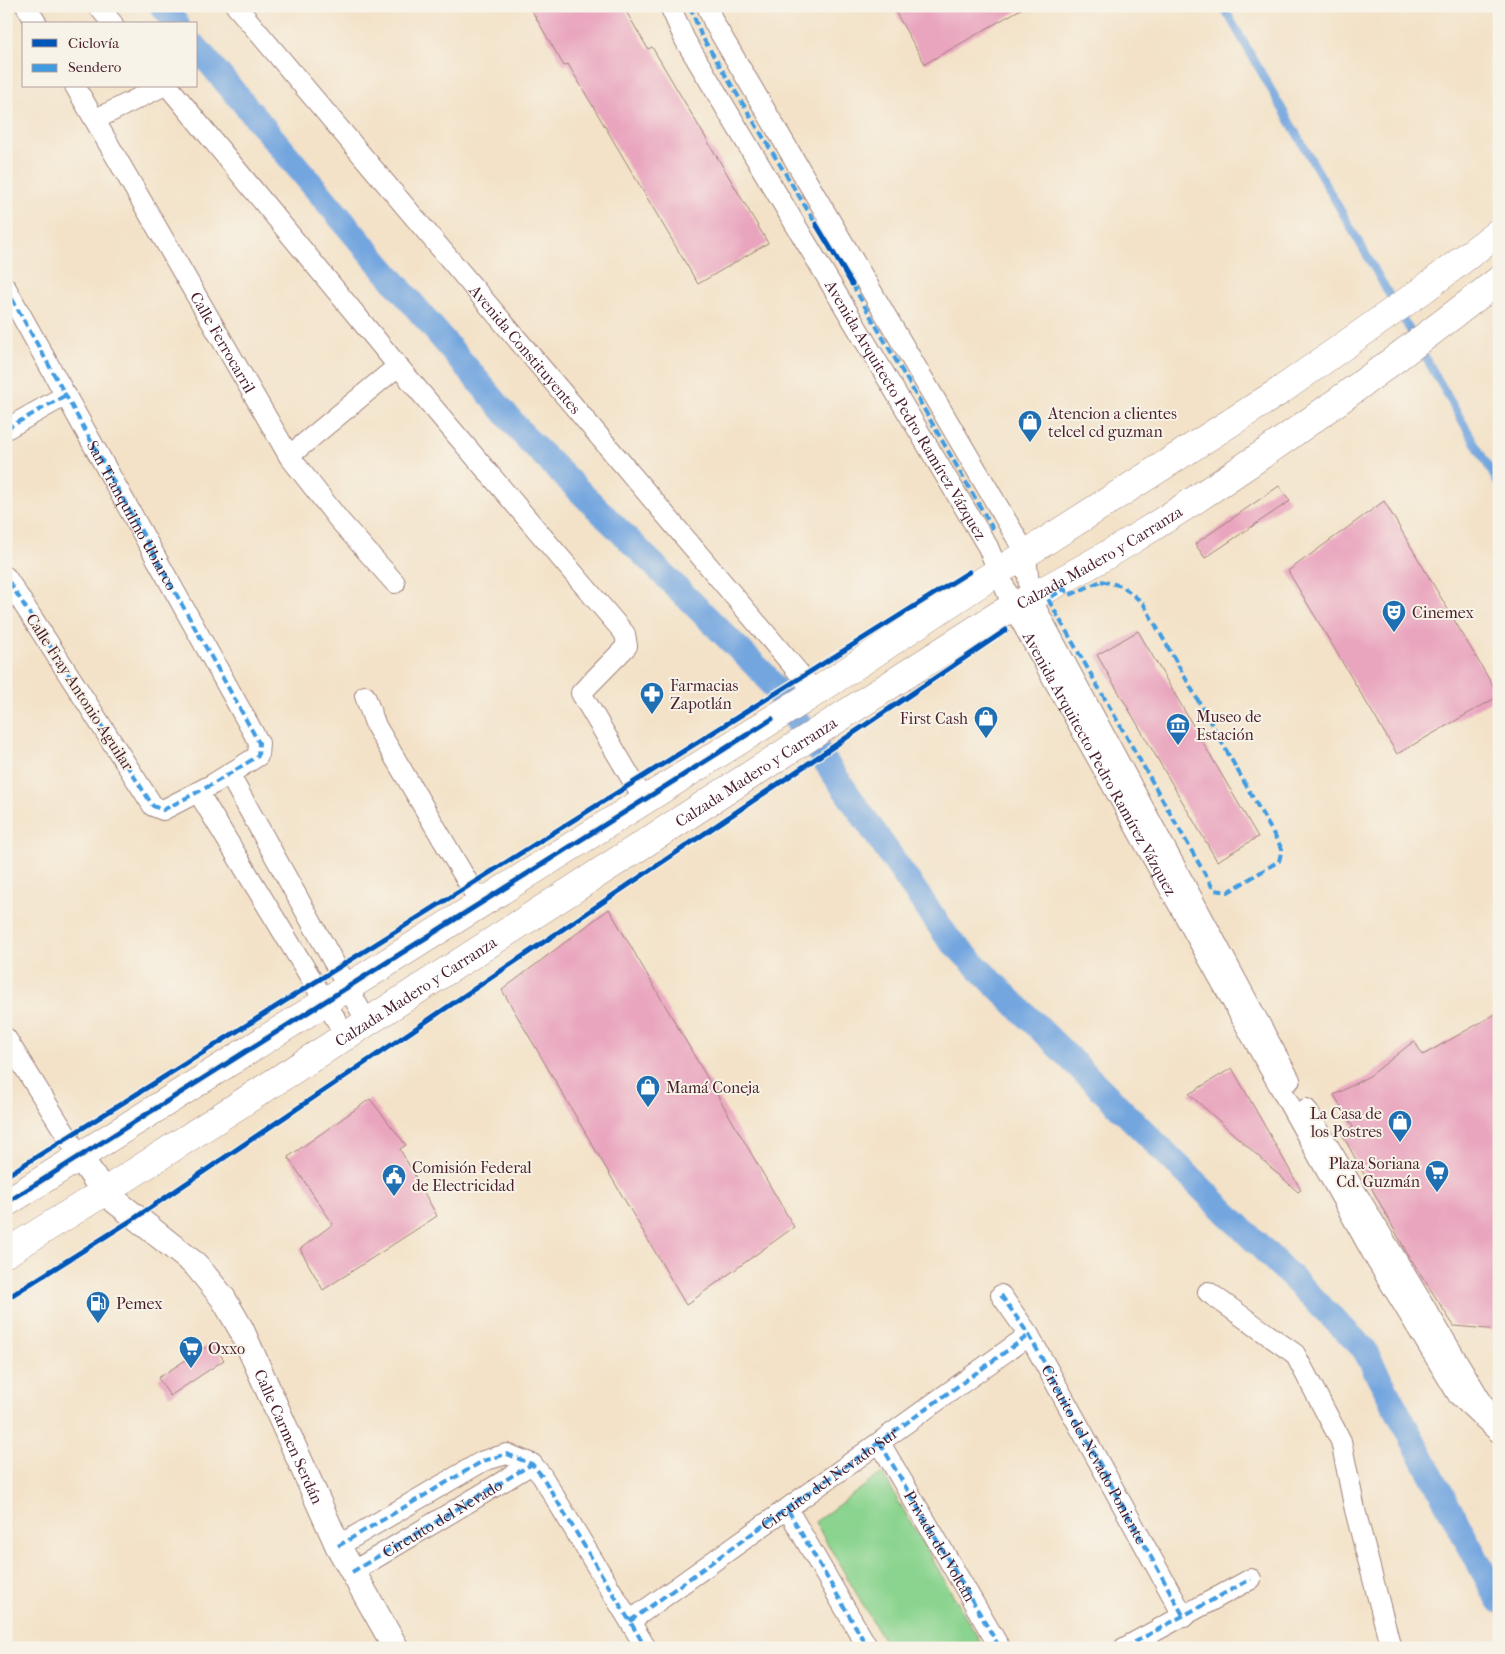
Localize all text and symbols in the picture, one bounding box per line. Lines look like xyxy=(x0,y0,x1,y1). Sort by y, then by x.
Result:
legend xyxy=(22,22,198,88)
text: Ciclovía xyxy=(68,34,120,52)
text: Sendero xyxy=(68,58,122,76)
street label: Avenida Arquitecto Pedro Ramírez Vázquez xyxy=(821,276,991,543)
street label: Avenida Constituyentes xyxy=(465,280,585,418)
street label: Calle Ferrocarril xyxy=(187,288,260,397)
place label: Atencion a clientes telcel cd guzman xyxy=(1047,404,1177,441)
shop icon: Atencion a clientes telcel cd guzman xyxy=(1017,409,1043,443)
street label: San Tranquilino Ubiarco xyxy=(83,437,182,593)
street label: Calzada Madero y Carranza xyxy=(1013,501,1186,613)
theatre icon: Cinemex xyxy=(1381,599,1407,633)
place label: Cinemex xyxy=(1412,603,1475,622)
street label: Calle Fray Antonio Aguilar xyxy=(22,610,138,774)
street label: Avenida Arquitecto Pedro Ramírez Vázquez xyxy=(1019,627,1181,899)
place label: Farmacias Zapotlán xyxy=(670,676,739,713)
pharmacy icon: Farmacias Zapotlán xyxy=(639,681,665,715)
shop icon: First Cash xyxy=(973,705,999,739)
place label: Museo de Estación xyxy=(1196,707,1262,744)
place label: First Cash xyxy=(900,709,968,728)
street label: Calzada Madero y Carranza xyxy=(671,712,841,831)
museum icon: Museo de Estación xyxy=(1165,712,1191,746)
street label: Calzada Madero y Carranza xyxy=(331,932,500,1050)
shop icon: Mamá Coneja xyxy=(635,1074,661,1108)
place label: Mamá Coneja xyxy=(666,1078,760,1097)
place label: La Casa de los Postres xyxy=(1310,1104,1382,1141)
shop icon: La Casa de los Postres xyxy=(1387,1109,1413,1143)
place label: Plaza Soriana Cd. Guzmán xyxy=(1329,1154,1421,1191)
place label: Comisión Federal de Electricidad xyxy=(412,1158,532,1195)
supermarket icon: Plaza Soriana Cd. Guzmán xyxy=(1424,1159,1450,1193)
public building icon: Comisión Federal de Electricidad xyxy=(381,1163,407,1197)
fuel station icon: Pemex xyxy=(85,1290,111,1324)
place label: Pemex xyxy=(116,1294,163,1313)
supermarket icon: Oxxo xyxy=(178,1335,204,1369)
place label: Oxxo xyxy=(208,1339,245,1358)
street label: Circuito del Nevado Poniente xyxy=(1038,1361,1152,1547)
street label: Calle Carmen Serdán xyxy=(251,1366,328,1507)
street label: Circuito del Nevado Sur xyxy=(757,1423,901,1534)
street label: Circuito del Nevado xyxy=(379,1475,505,1561)
street label: Privada del Volcán xyxy=(900,1487,980,1605)

